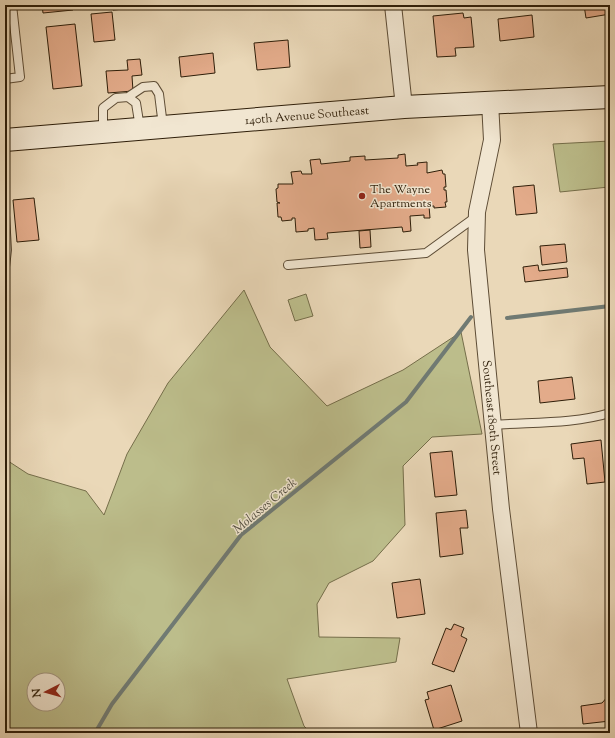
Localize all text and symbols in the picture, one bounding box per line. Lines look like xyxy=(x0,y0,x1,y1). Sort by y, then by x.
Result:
street label: 140th Avenue Southeast xyxy=(244,102,370,130)
place label: The Wayne Apartments xyxy=(370,181,432,213)
marker: The Wayne Apartments xyxy=(357,191,367,201)
street label: Southeast 180th Street xyxy=(477,359,506,476)
water label: Molasses Creek xyxy=(230,474,301,539)
north arrow xyxy=(26,672,66,712)
text: N xyxy=(29,688,46,699)

